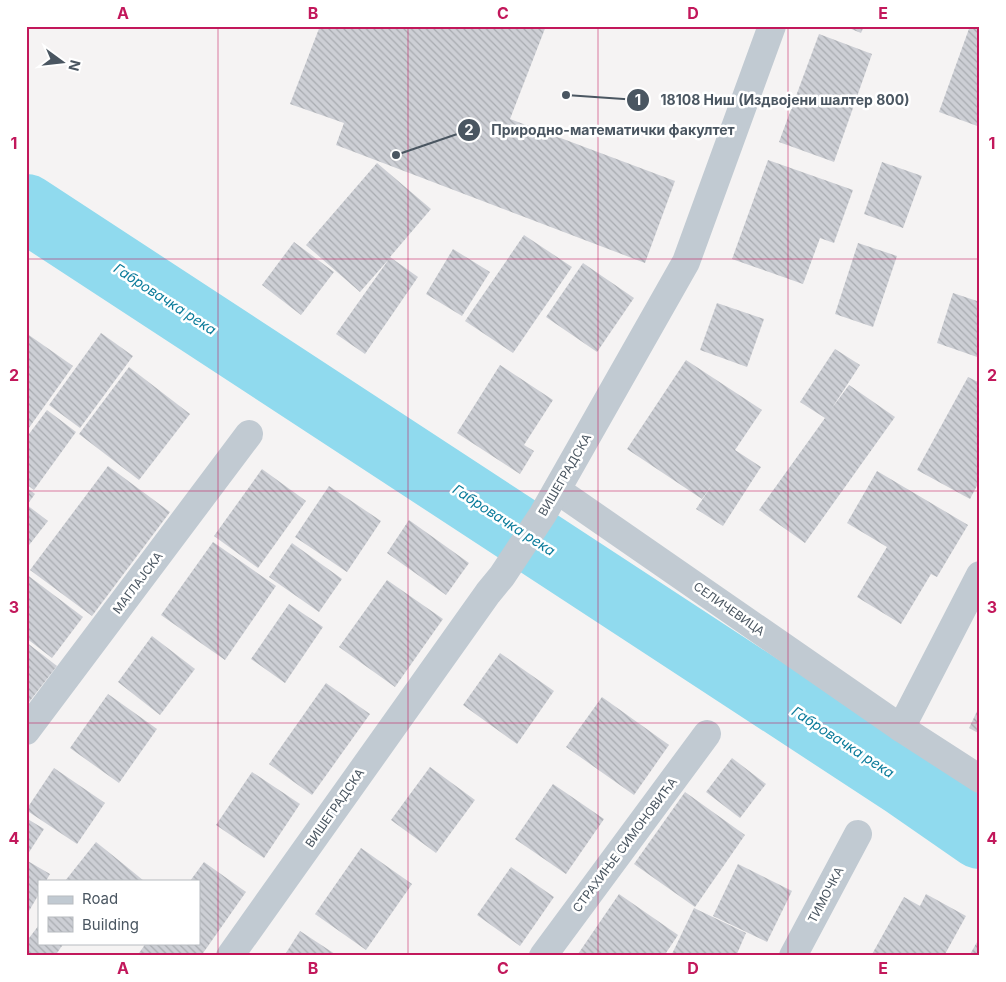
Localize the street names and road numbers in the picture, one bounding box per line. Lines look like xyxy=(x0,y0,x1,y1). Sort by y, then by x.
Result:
street label: ВИШЕГРАДСКА xyxy=(535,431,594,519)
street label: МАГЛАЈСКА xyxy=(109,549,166,617)
street label: СЕЛИЧЕВИЦА xyxy=(691,579,768,639)
street label: ВИШЕГРАДСКА xyxy=(302,766,367,850)
street label: СТРАХИЊЕ СИМОНОВИЋА xyxy=(569,774,680,915)
street label: ТИМОЧКА xyxy=(804,864,847,925)

